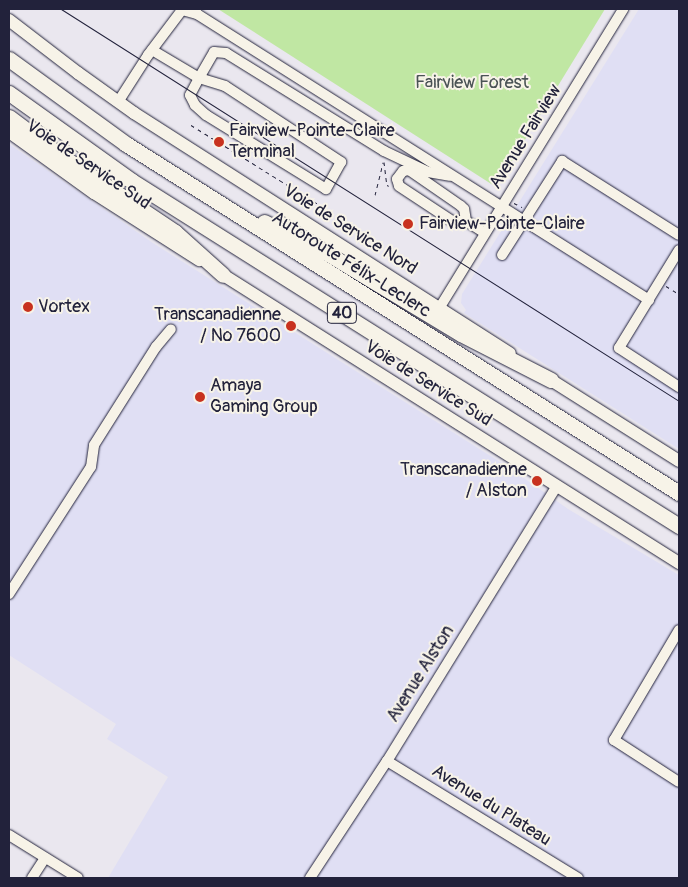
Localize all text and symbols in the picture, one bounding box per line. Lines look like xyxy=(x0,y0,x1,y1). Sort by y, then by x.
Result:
park label: Fairview Forest xyxy=(415,72,529,94)
street label: Avenue Fairview xyxy=(485,81,567,193)
street label: Voie de Service Sud xyxy=(22,115,154,215)
place label: Fairview-Pointe-Claire Terminal xyxy=(229,121,395,163)
marker: Fairview-Pointe-Claire Terminal xyxy=(213,136,225,148)
street label: Voie de Service Nord xyxy=(279,180,421,280)
street label: Autoroute Félix-Leclerc xyxy=(268,207,434,323)
place label: Fairview-Pointe-Claire xyxy=(419,213,585,235)
marker: Fairview-Pointe-Claire xyxy=(401,217,415,231)
place label: Vortex xyxy=(38,296,90,318)
road number: 40 xyxy=(326,300,358,326)
marker: Vortex xyxy=(22,301,34,313)
place label: Transcanadienne / No 7600 xyxy=(154,305,281,348)
marker: Transcanadienne / No 7600 xyxy=(285,320,297,332)
street label: Voie de Service Sud xyxy=(361,336,495,432)
place label: Amaya Gaming Group xyxy=(210,376,318,418)
marker: Amaya Gaming Group xyxy=(194,391,206,403)
place label: Transcanadienne / Alston xyxy=(400,460,527,502)
marker: Transcanadienne / Alston xyxy=(531,475,543,487)
street label: Avenue Alston xyxy=(383,622,459,726)
street label: Avenue du Plateau xyxy=(427,761,555,851)

